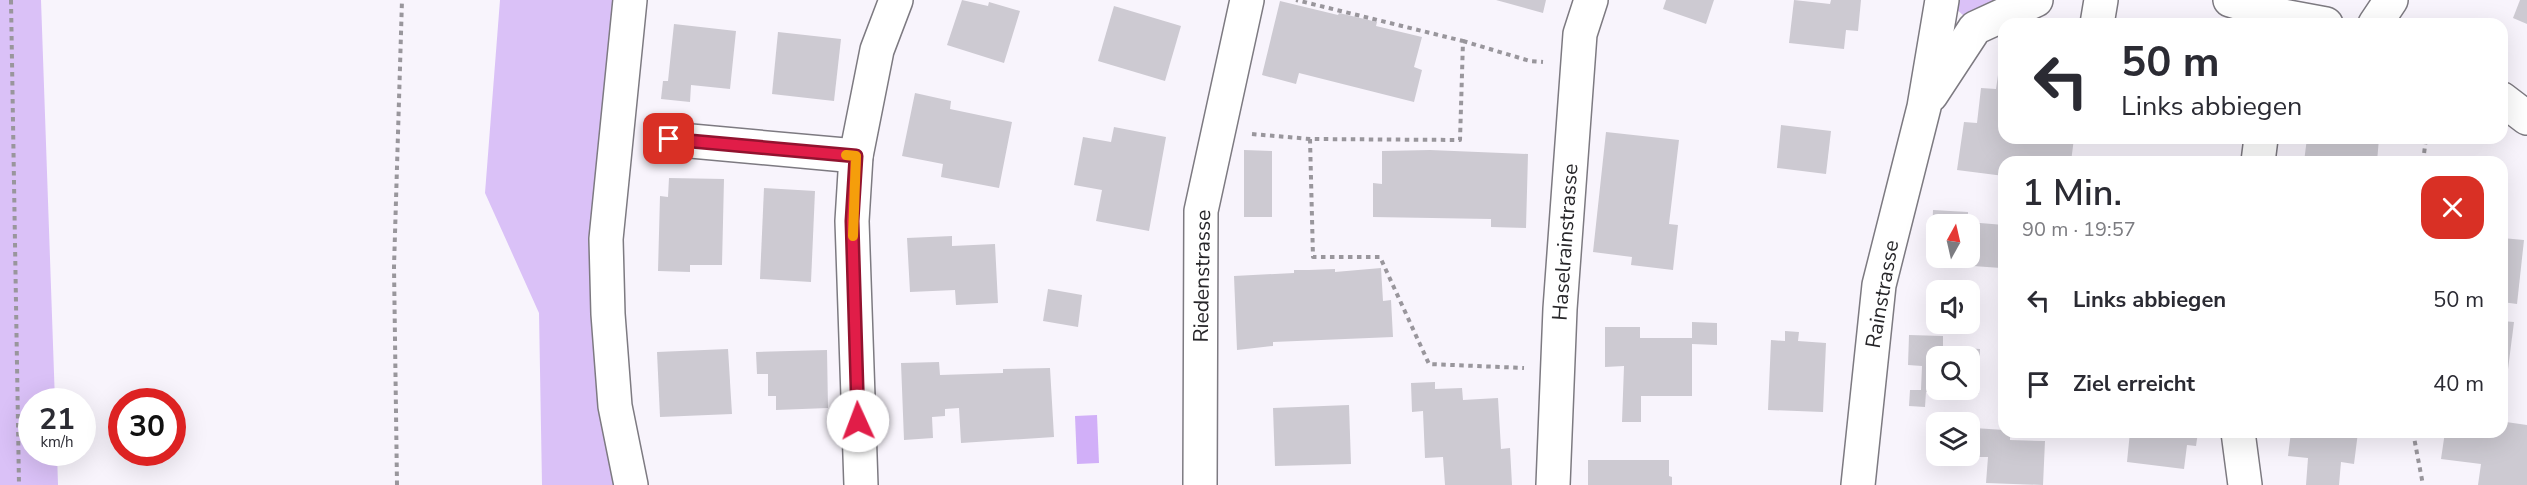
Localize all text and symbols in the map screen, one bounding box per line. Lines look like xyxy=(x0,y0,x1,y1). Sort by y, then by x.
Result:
text: 50 m xyxy=(2121,34,2220,91)
icon: left xyxy=(2022,42,2100,120)
text: Links abbiegen xyxy=(2121,88,2302,125)
pin xyxy=(643,113,694,164)
icon: arrive xyxy=(652,122,685,155)
street label: Haselrainstrasse xyxy=(1546,163,1584,321)
text: 1 Min. xyxy=(2022,169,2122,218)
button: close xyxy=(2421,176,2484,239)
street label: Riedenstrasse xyxy=(1187,209,1217,343)
north arrow xyxy=(1926,214,1980,268)
map controls xyxy=(1926,214,1980,466)
text: 90 m · 19:57 xyxy=(2022,216,2136,243)
street label: Rainstrasse xyxy=(1859,238,1905,350)
button: sound xyxy=(1926,280,1980,334)
icon: left xyxy=(2022,284,2055,317)
text: Links abbiegen xyxy=(2073,285,2226,315)
text: 50 m xyxy=(2433,285,2484,315)
button: search xyxy=(1926,346,1980,400)
icon: arrive xyxy=(2022,368,2055,401)
text: Ziel erreicht xyxy=(2073,369,2195,399)
text: 40 m xyxy=(2433,369,2484,399)
speed limit sign: 30 xyxy=(108,388,186,466)
position arrow xyxy=(826,389,890,453)
text: 21 xyxy=(39,399,75,440)
button: layers xyxy=(1926,412,1980,466)
text: km/h xyxy=(40,432,74,452)

